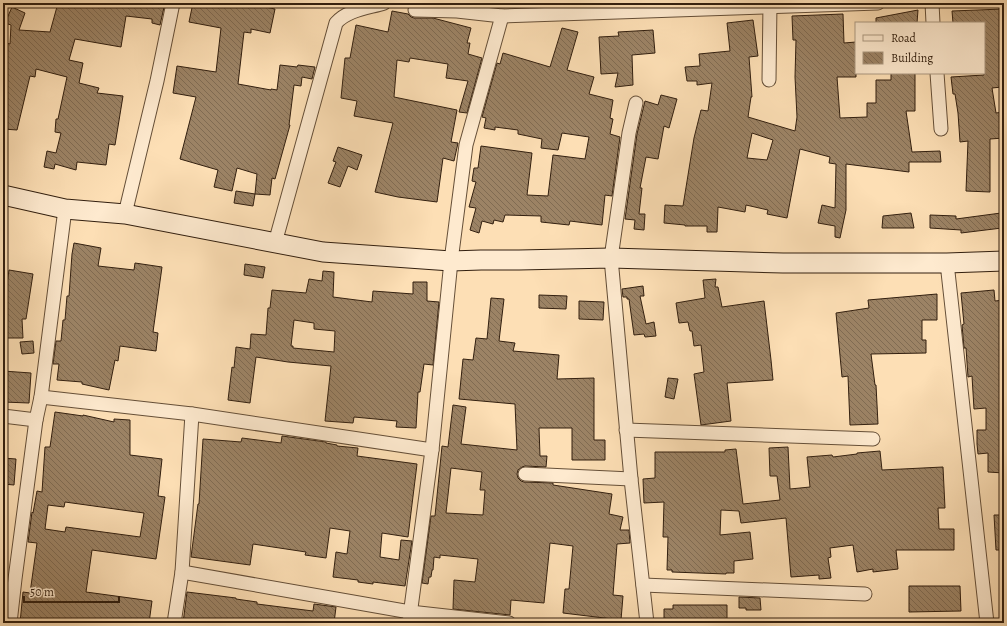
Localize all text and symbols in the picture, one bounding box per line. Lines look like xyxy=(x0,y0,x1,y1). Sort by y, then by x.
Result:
legend xyxy=(855,22,985,74)
text: Road xyxy=(891,30,917,46)
text: Building xyxy=(891,50,933,66)
scale bar xyxy=(24,578,119,604)
text: 50 m xyxy=(30,584,54,600)

